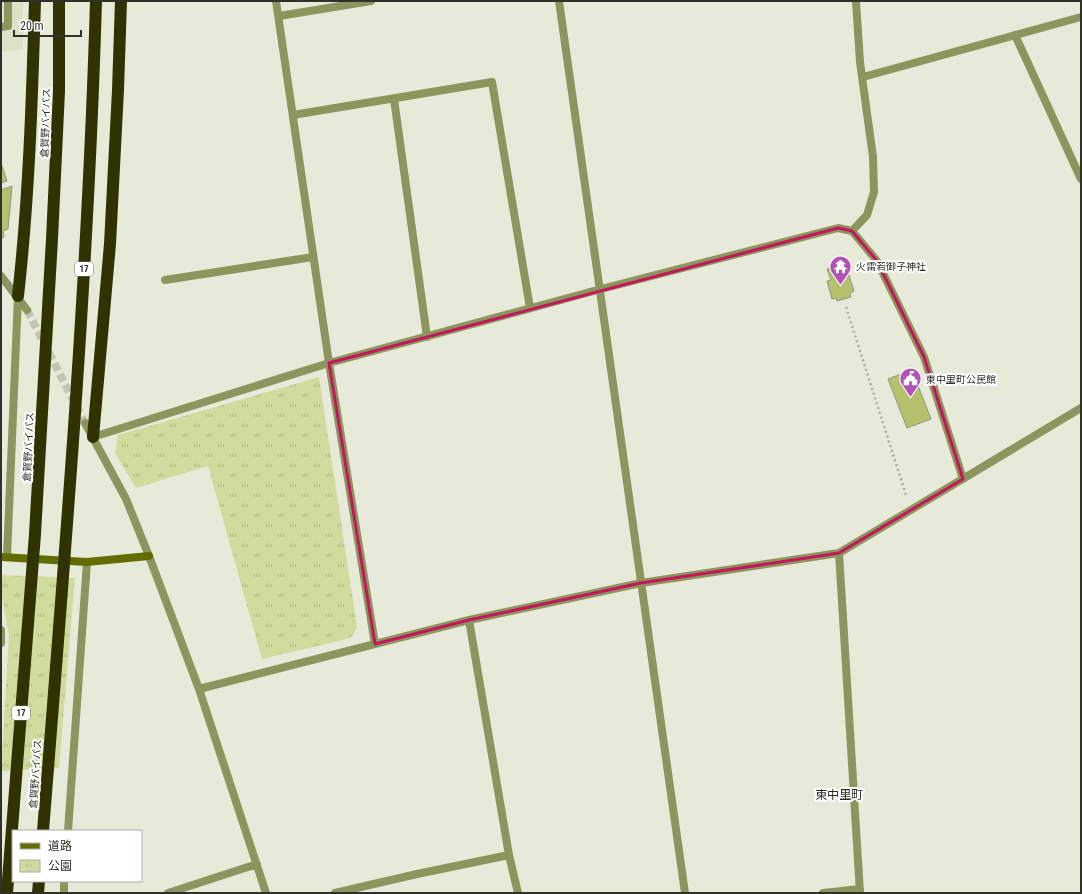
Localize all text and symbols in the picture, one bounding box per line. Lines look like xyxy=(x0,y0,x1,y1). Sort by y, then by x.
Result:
scale bar xyxy=(14,12,81,38)
text: 20 m xyxy=(20,19,44,33)
street label: 倉賀野バイパス xyxy=(39,88,52,158)
temple icon: 火雷若御子神社 xyxy=(827,253,853,286)
place label: 火雷若御子神社 xyxy=(856,261,926,272)
road number: 17 xyxy=(75,262,93,276)
public building icon: 東中里町公民館 xyxy=(897,366,923,399)
place label: 東中里町公民館 xyxy=(926,374,996,385)
street label: 倉賀野バイパス xyxy=(21,412,36,482)
road number: 17 xyxy=(12,706,30,720)
street label: 倉賀野バイパス xyxy=(28,739,43,809)
district label: 東中里町 xyxy=(815,788,863,802)
legend xyxy=(12,830,142,882)
text: 道路 xyxy=(48,839,72,853)
text: 公園 xyxy=(48,859,72,873)

